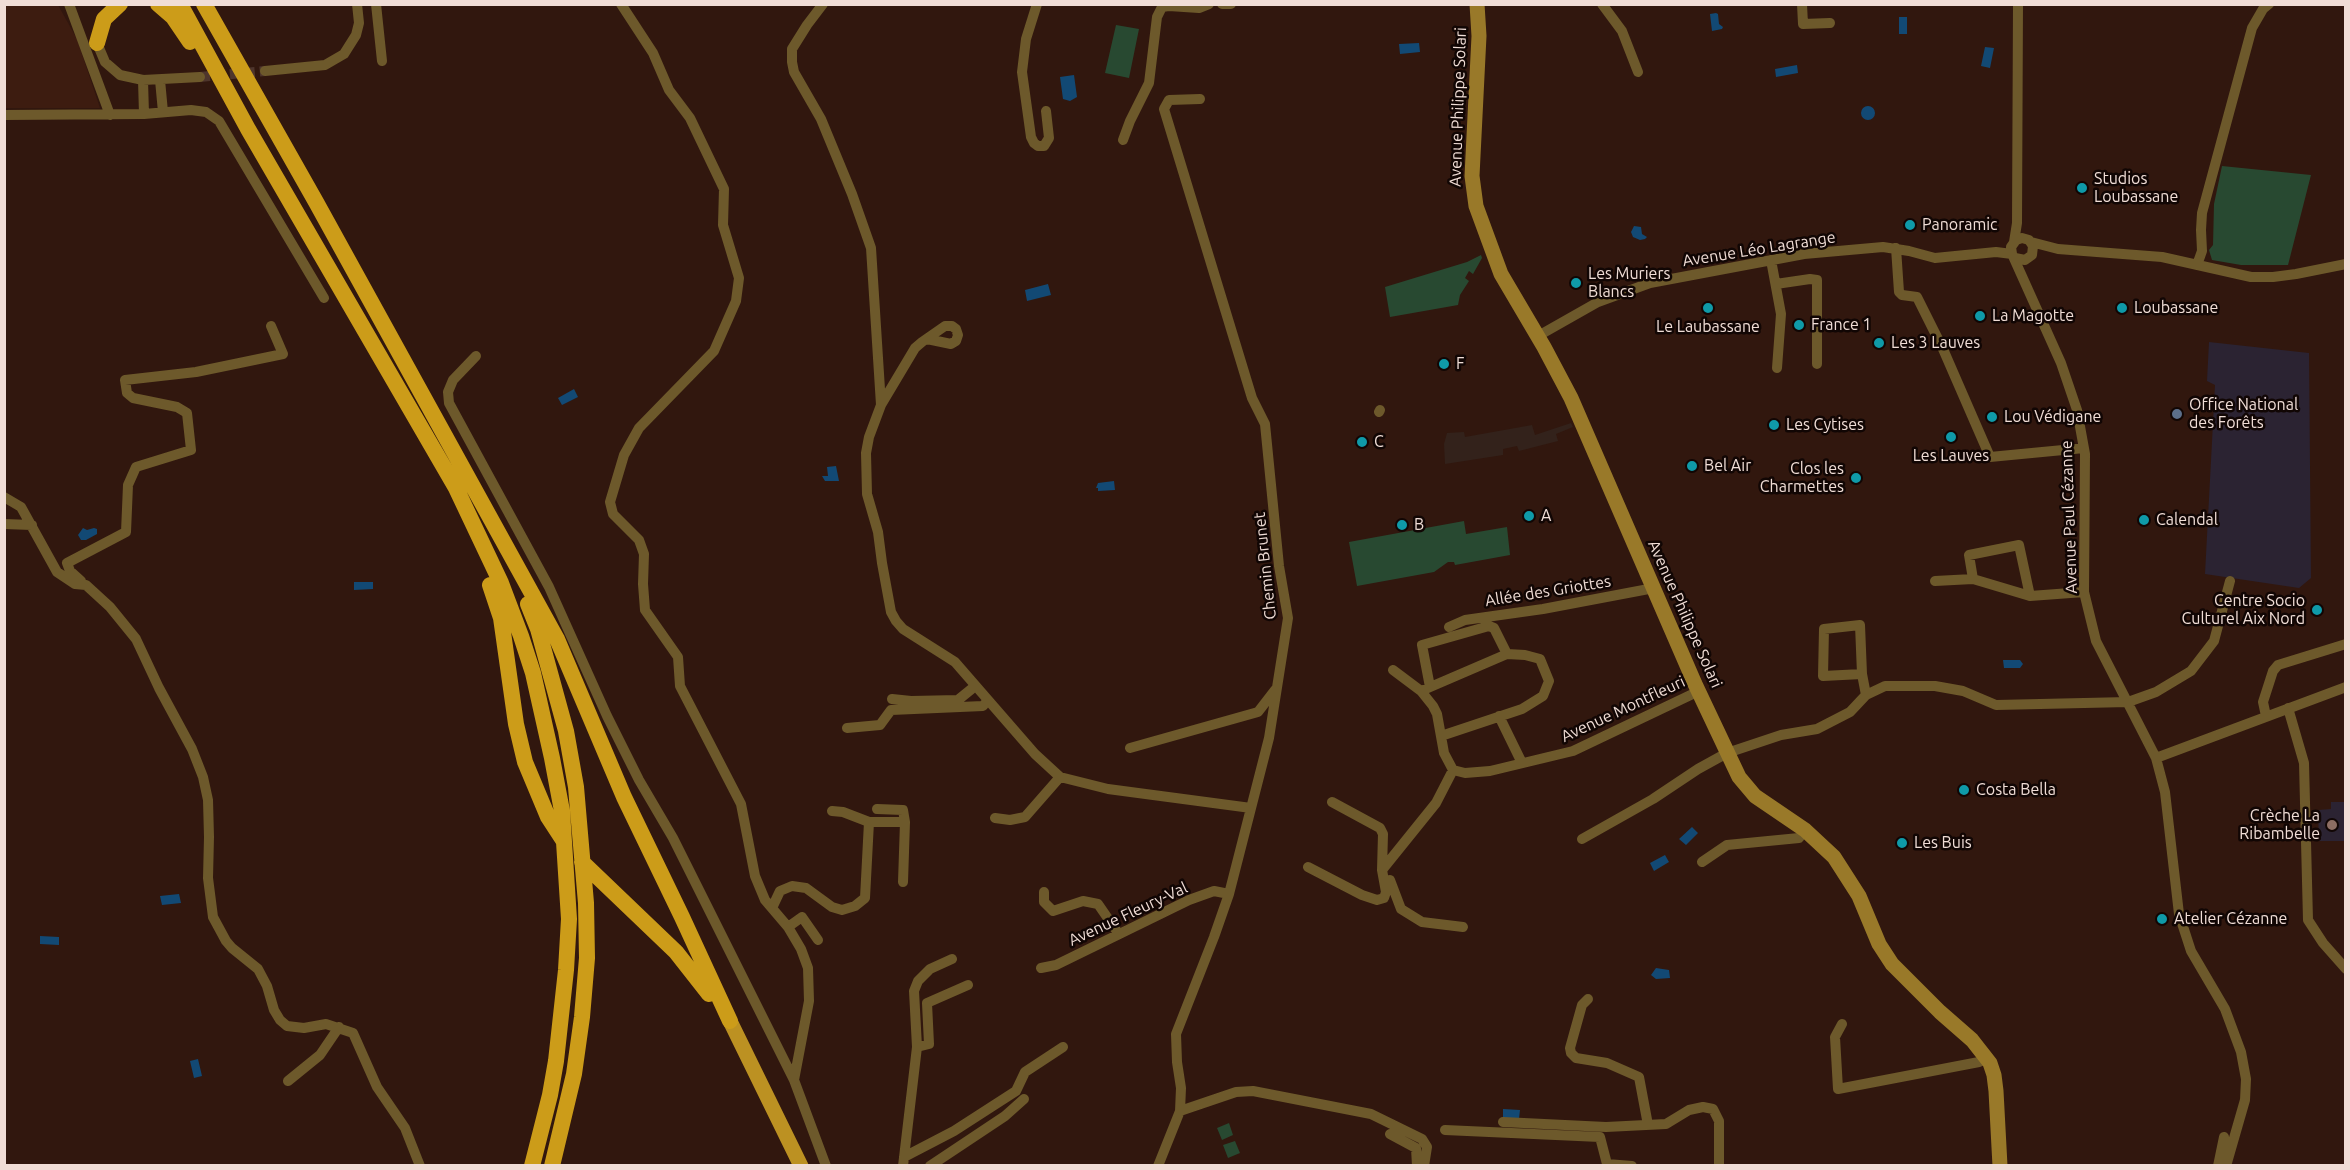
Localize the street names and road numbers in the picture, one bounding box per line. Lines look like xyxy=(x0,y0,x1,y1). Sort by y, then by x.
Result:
street label: Avenue Philippe Solari xyxy=(1446,27,1470,187)
street label: Avenue Léo Lagrange xyxy=(1681,227,1837,271)
street label: Avenue Paul Cézanne xyxy=(2057,440,2081,594)
street label: Chemin Brunet xyxy=(1250,511,1280,621)
street label: Avenue Philippe Solari xyxy=(1644,537,1726,691)
street label: Allée des Griottes xyxy=(1484,572,1612,610)
street label: Avenue Montfleuri xyxy=(1558,672,1688,746)
street label: Avenue Fleury-Val xyxy=(1065,878,1191,950)

